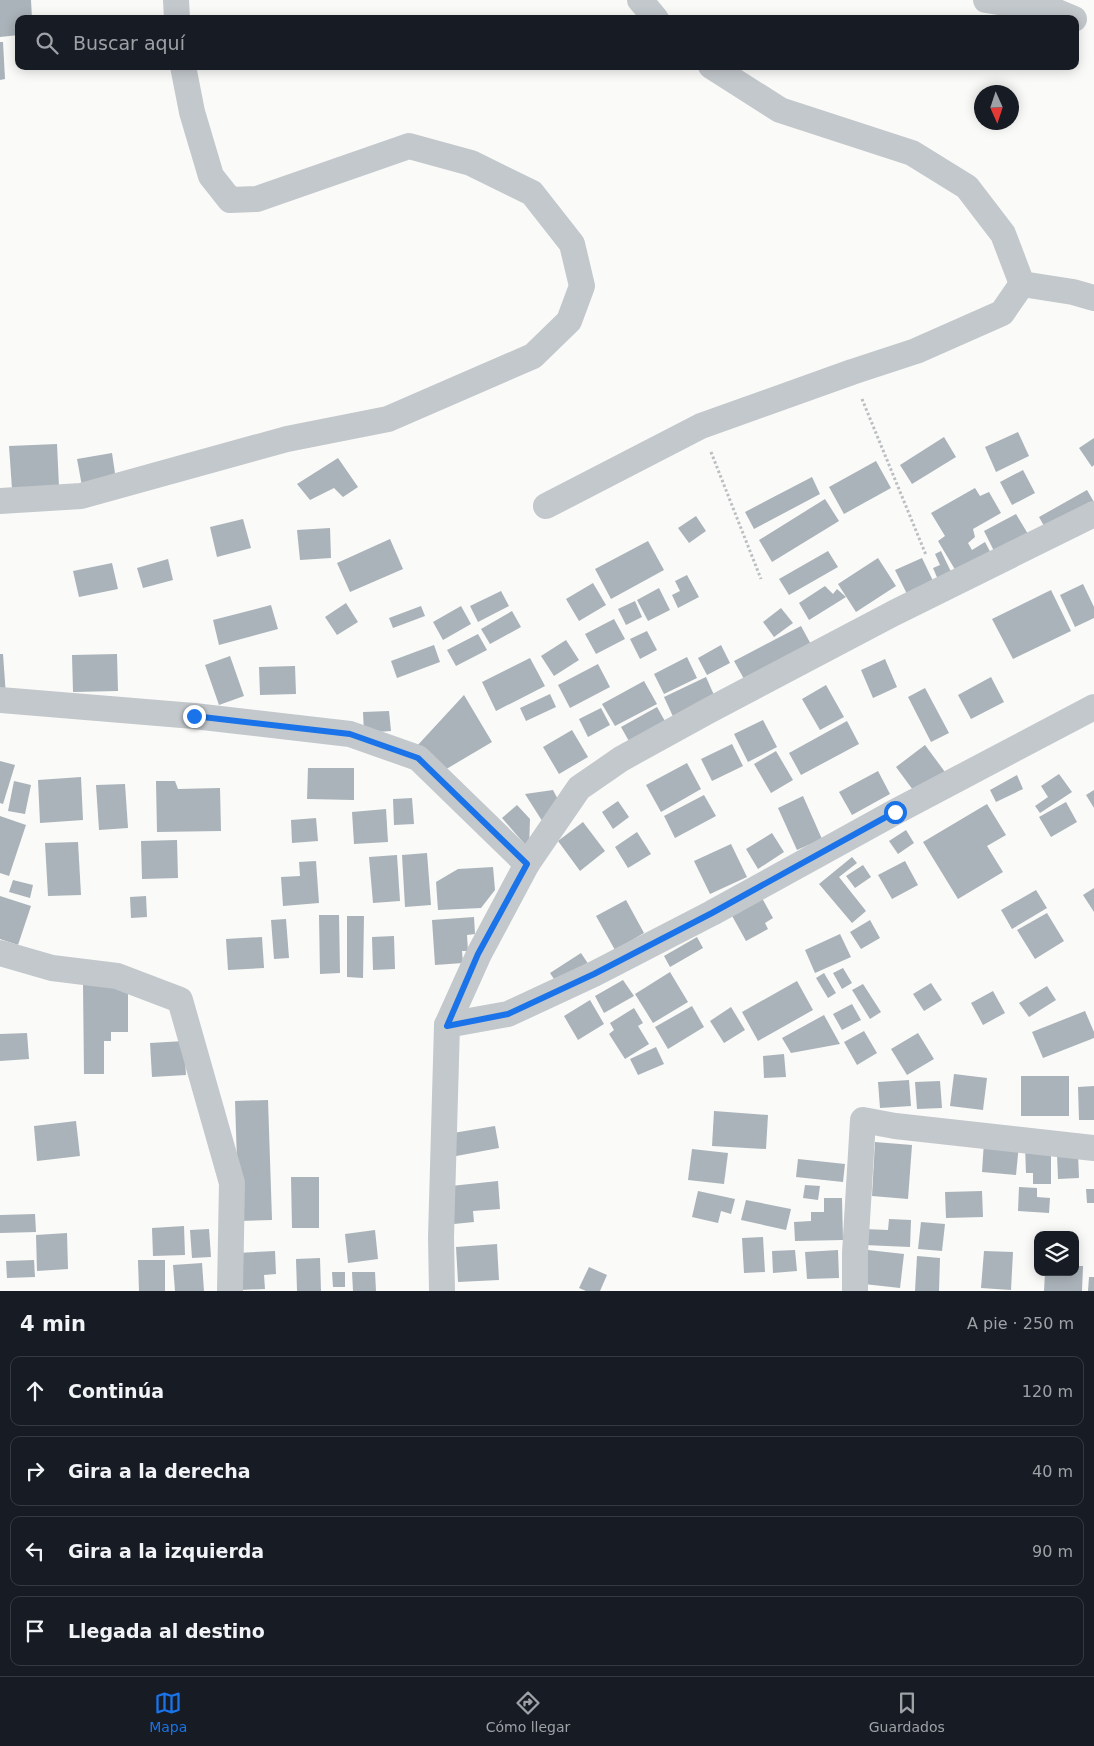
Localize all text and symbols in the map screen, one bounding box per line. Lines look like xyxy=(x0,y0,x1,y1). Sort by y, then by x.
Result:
search box xyxy=(15,15,1079,70)
icon: search xyxy=(33,29,61,57)
text: Buscar aquí xyxy=(73,32,185,54)
north arrow xyxy=(974,85,1019,130)
route end xyxy=(183,705,206,728)
route start xyxy=(884,801,907,824)
map controls xyxy=(1034,1231,1079,1276)
button: layers xyxy=(1034,1231,1079,1276)
text: 4 min xyxy=(20,1312,86,1336)
text: A pie · 250 m xyxy=(967,1314,1074,1333)
icon: ahead xyxy=(21,1377,49,1405)
text: Continúa xyxy=(68,1380,164,1402)
text: 120 m xyxy=(1022,1382,1073,1401)
icon: right xyxy=(21,1457,49,1485)
text: Gira a la derecha xyxy=(68,1460,251,1482)
text: 40 m xyxy=(1032,1462,1073,1481)
icon: left xyxy=(21,1537,49,1565)
text: Gira a la izquierda xyxy=(68,1540,264,1562)
text: 90 m xyxy=(1032,1542,1073,1561)
icon: arrive xyxy=(21,1617,49,1645)
text: Llegada al destino xyxy=(68,1620,265,1642)
tab: Mapa xyxy=(149,1689,187,1735)
tab: Cómo llegar xyxy=(486,1689,570,1735)
tab: Guardados xyxy=(869,1689,945,1735)

